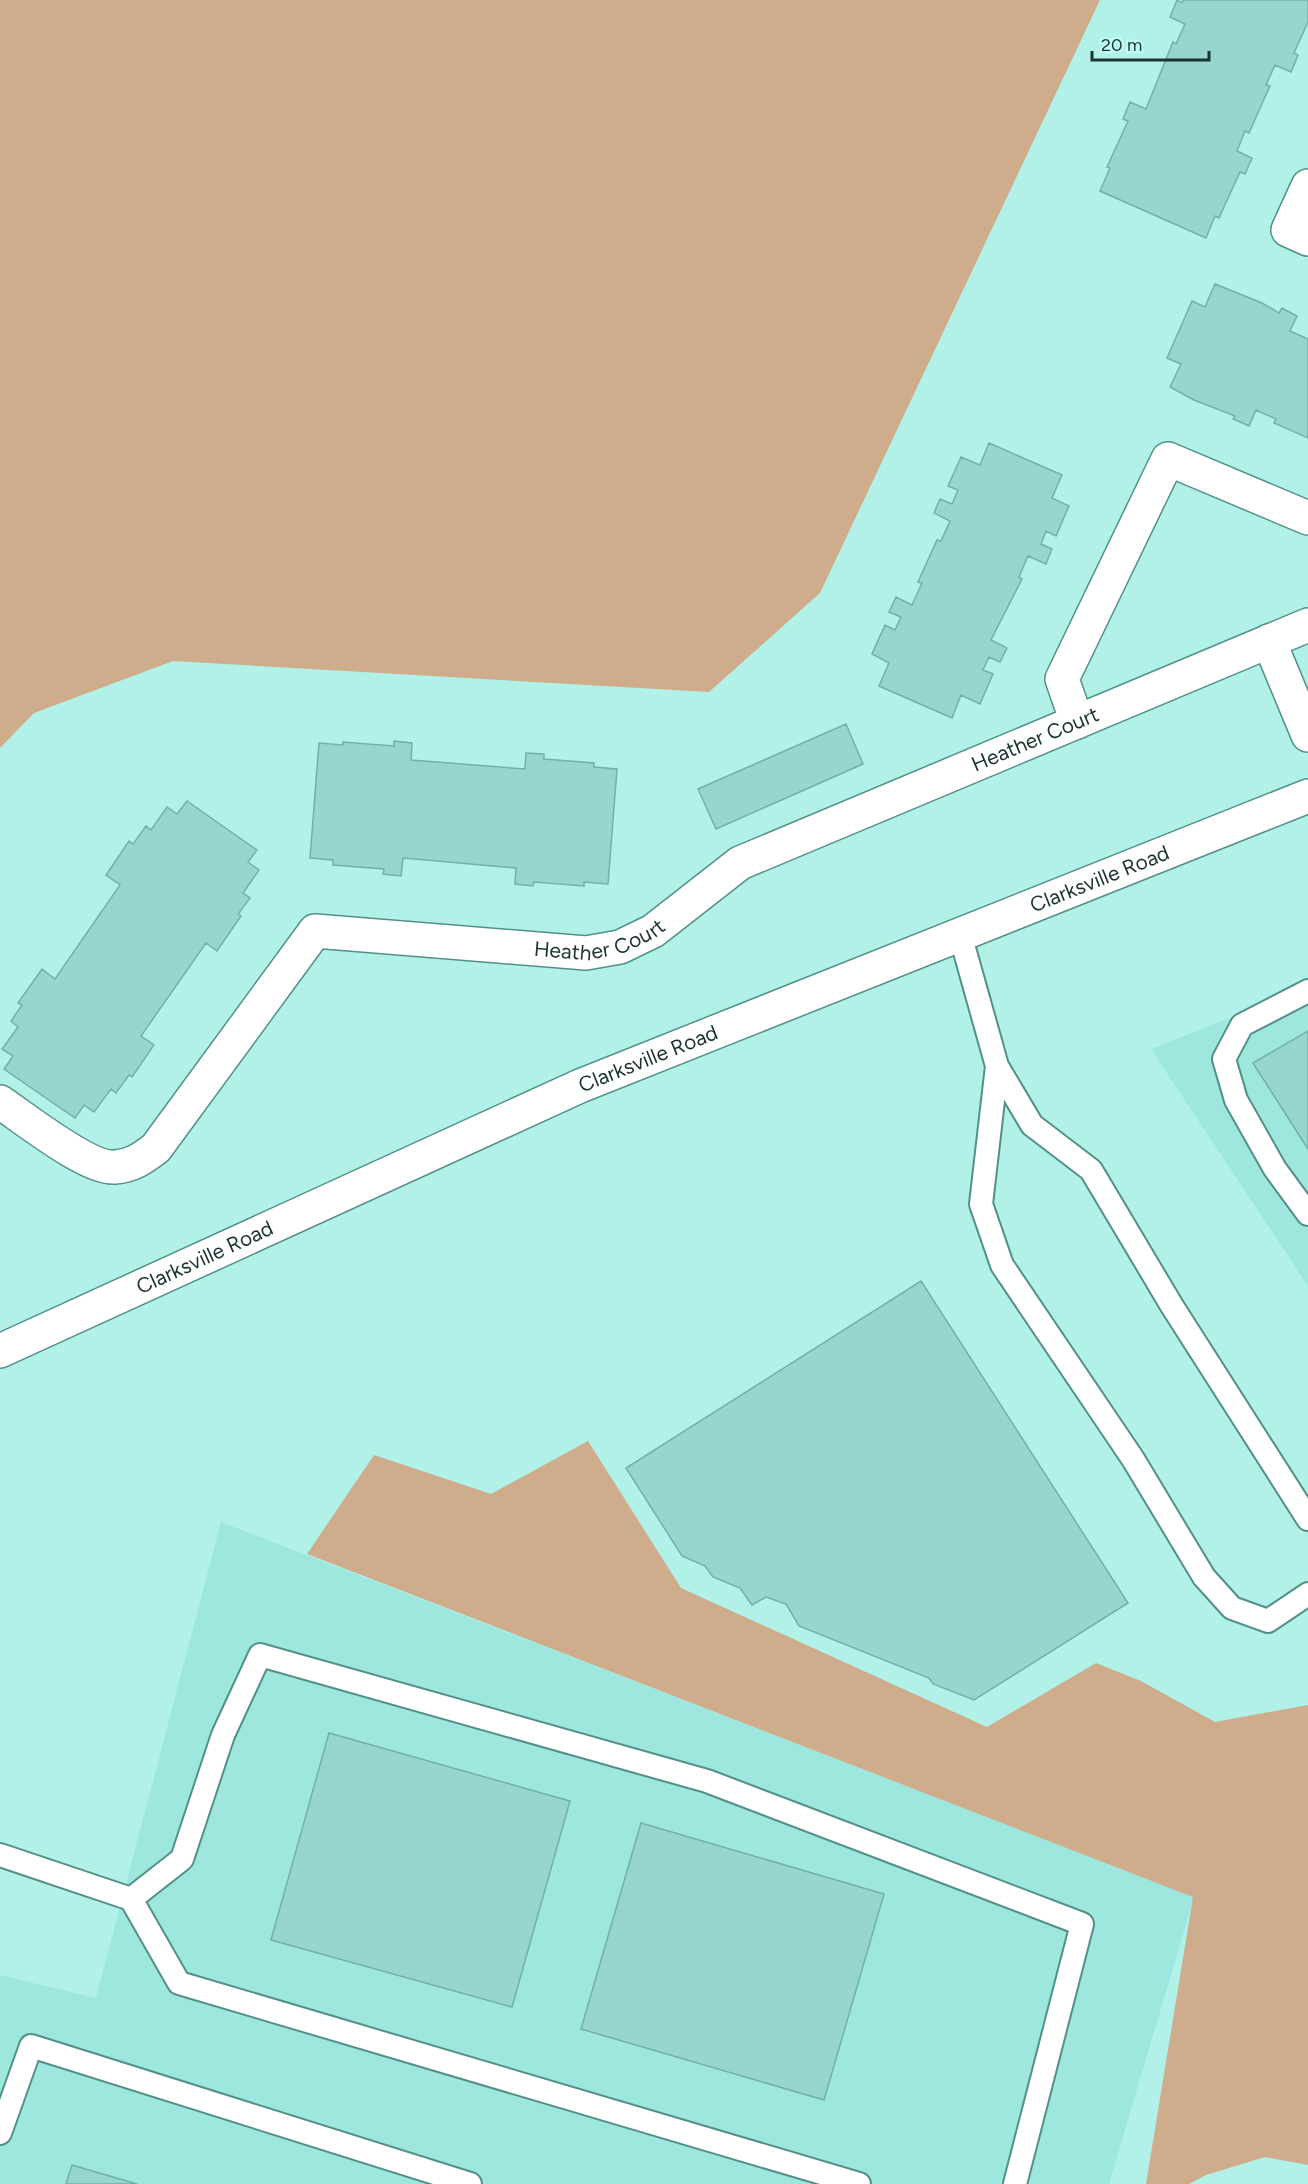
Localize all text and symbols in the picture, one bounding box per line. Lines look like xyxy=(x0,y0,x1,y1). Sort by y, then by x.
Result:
scale bar xyxy=(1092,24,1209,62)
text: 20 m xyxy=(1101,34,1142,56)
street label: Heather Court xyxy=(968,701,1102,777)
street label: Clarksville Road xyxy=(1026,840,1173,917)
street label: Heather Court xyxy=(533,913,670,965)
street label: Clarksville Road xyxy=(575,1019,721,1097)
street label: Clarksville Road xyxy=(132,1215,277,1299)

